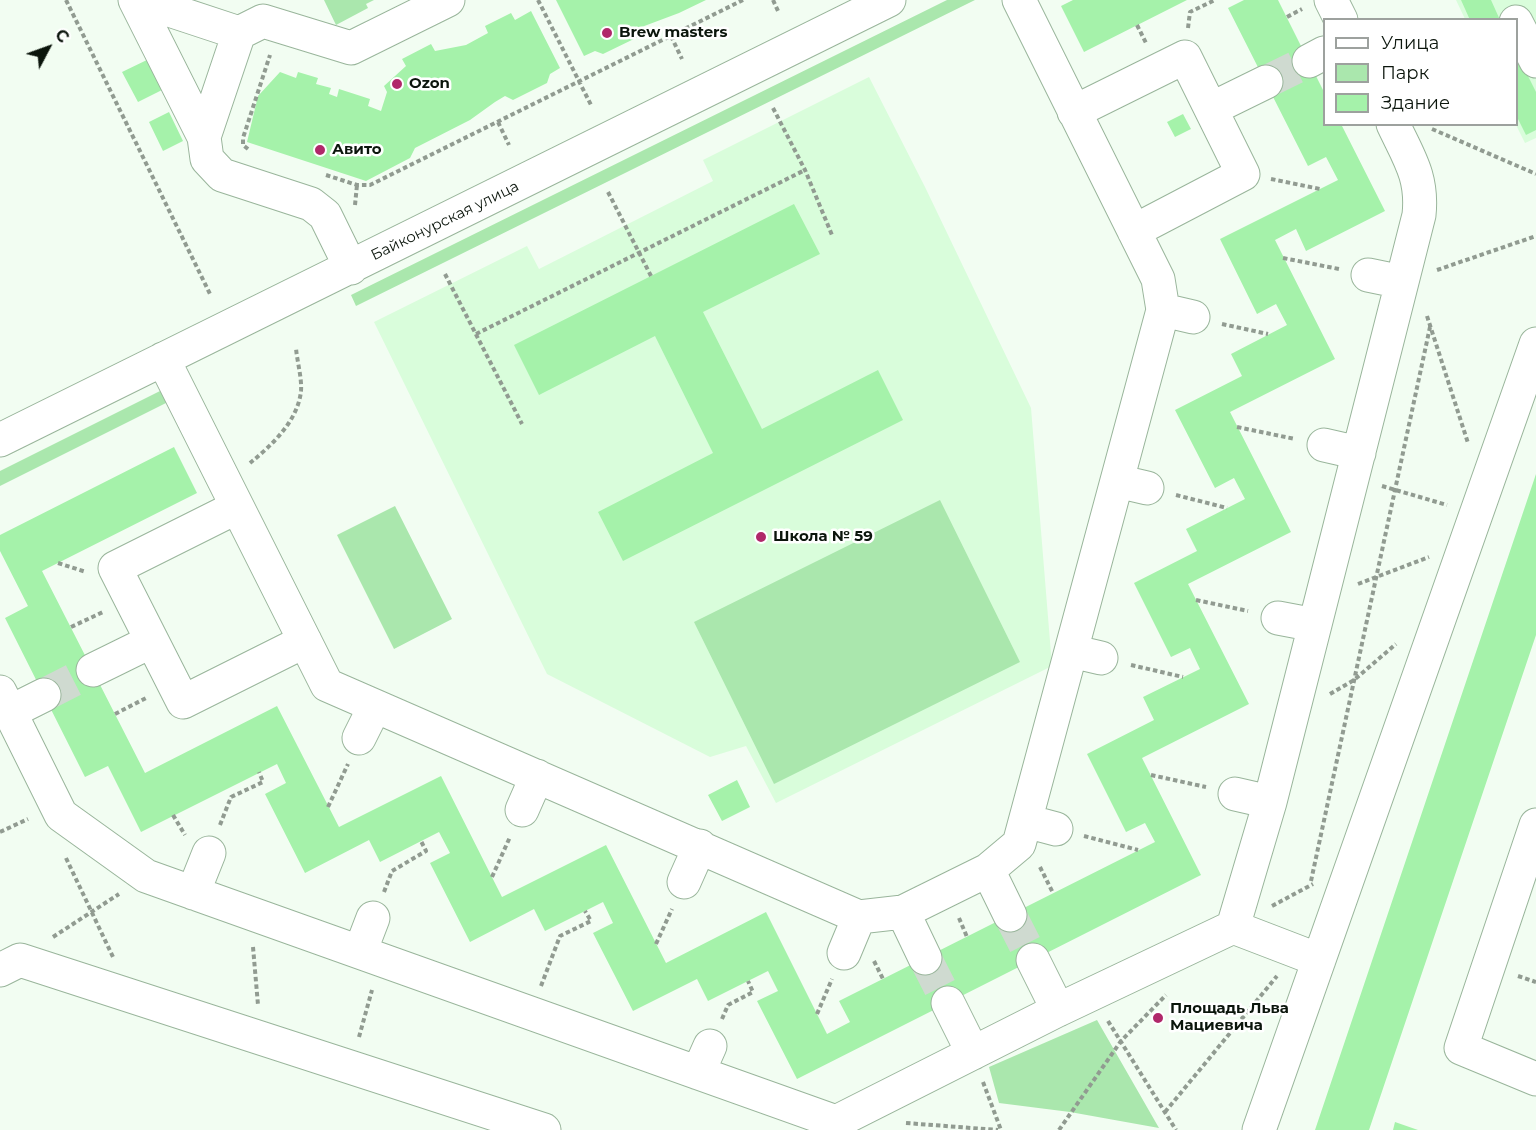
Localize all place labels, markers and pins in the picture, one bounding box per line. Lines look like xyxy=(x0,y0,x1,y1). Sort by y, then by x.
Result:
place label: Brew masters xyxy=(619,24,728,42)
marker: Brew masters xyxy=(600,26,614,40)
place label: Ozon xyxy=(409,75,450,93)
marker: Ozon xyxy=(390,77,404,91)
place label: Авито xyxy=(332,141,381,159)
marker: Авито xyxy=(313,143,327,157)
place label: Школа № 59 xyxy=(773,528,873,546)
marker: Школа № 59 xyxy=(754,530,768,544)
place label: Площадь Льва Мациевича xyxy=(1170,1000,1289,1035)
marker: Площадь Льва Мациевича xyxy=(1151,1011,1165,1025)

